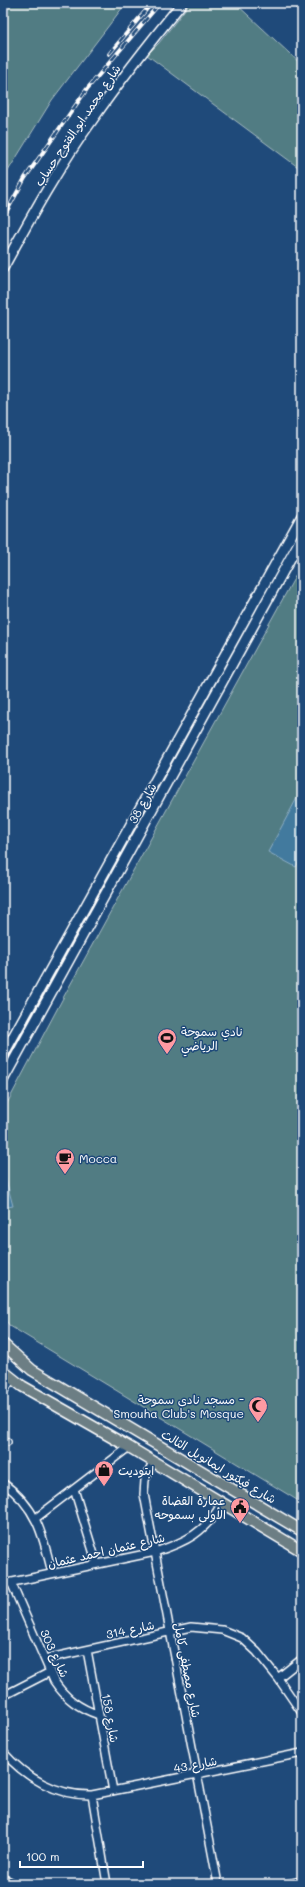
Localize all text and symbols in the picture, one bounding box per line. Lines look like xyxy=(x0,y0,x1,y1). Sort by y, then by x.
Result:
street label: شارع محمد ابو الفتوح حساب xyxy=(30,61,125,190)
street label: شارع 38 xyxy=(124,780,161,827)
place label: نادي سموحة الرياضي xyxy=(181,1023,243,1057)
sports icon: نادي سموحة الرياضي xyxy=(156,1027,178,1055)
cafe icon: Mocca xyxy=(54,1147,76,1175)
place label: Mocca xyxy=(79,1150,117,1166)
place label: مسجد نادى سموحة - Smouha Club's Mosque xyxy=(114,1391,244,1421)
mosque icon: مسجد نادى سموحة - Smouha Club's Mosque xyxy=(247,1395,269,1423)
street label: شارع فيكتور ايمانويل الثالث xyxy=(158,1425,279,1508)
shop icon: ابتوديت xyxy=(93,1459,115,1487)
place label: ابتوديت xyxy=(118,1462,154,1479)
place label: عمارة القضاة الأولى بسموحه xyxy=(155,1492,226,1523)
public building icon: عمارة القضاة الأولى بسموحه xyxy=(229,1496,251,1524)
street label: شارع عثمان احمد عثمان xyxy=(46,1529,167,1573)
street label: شارع 314 xyxy=(104,1616,156,1644)
street label: شارع مصطفى كامل xyxy=(169,1621,205,1719)
street label: شارع 303 xyxy=(35,1626,73,1680)
street label: شارع 158 xyxy=(97,1692,123,1744)
street label: شارع 43 xyxy=(172,1752,218,1778)
scale bar xyxy=(20,1843,143,1869)
text: 100 m xyxy=(26,1848,60,1864)

